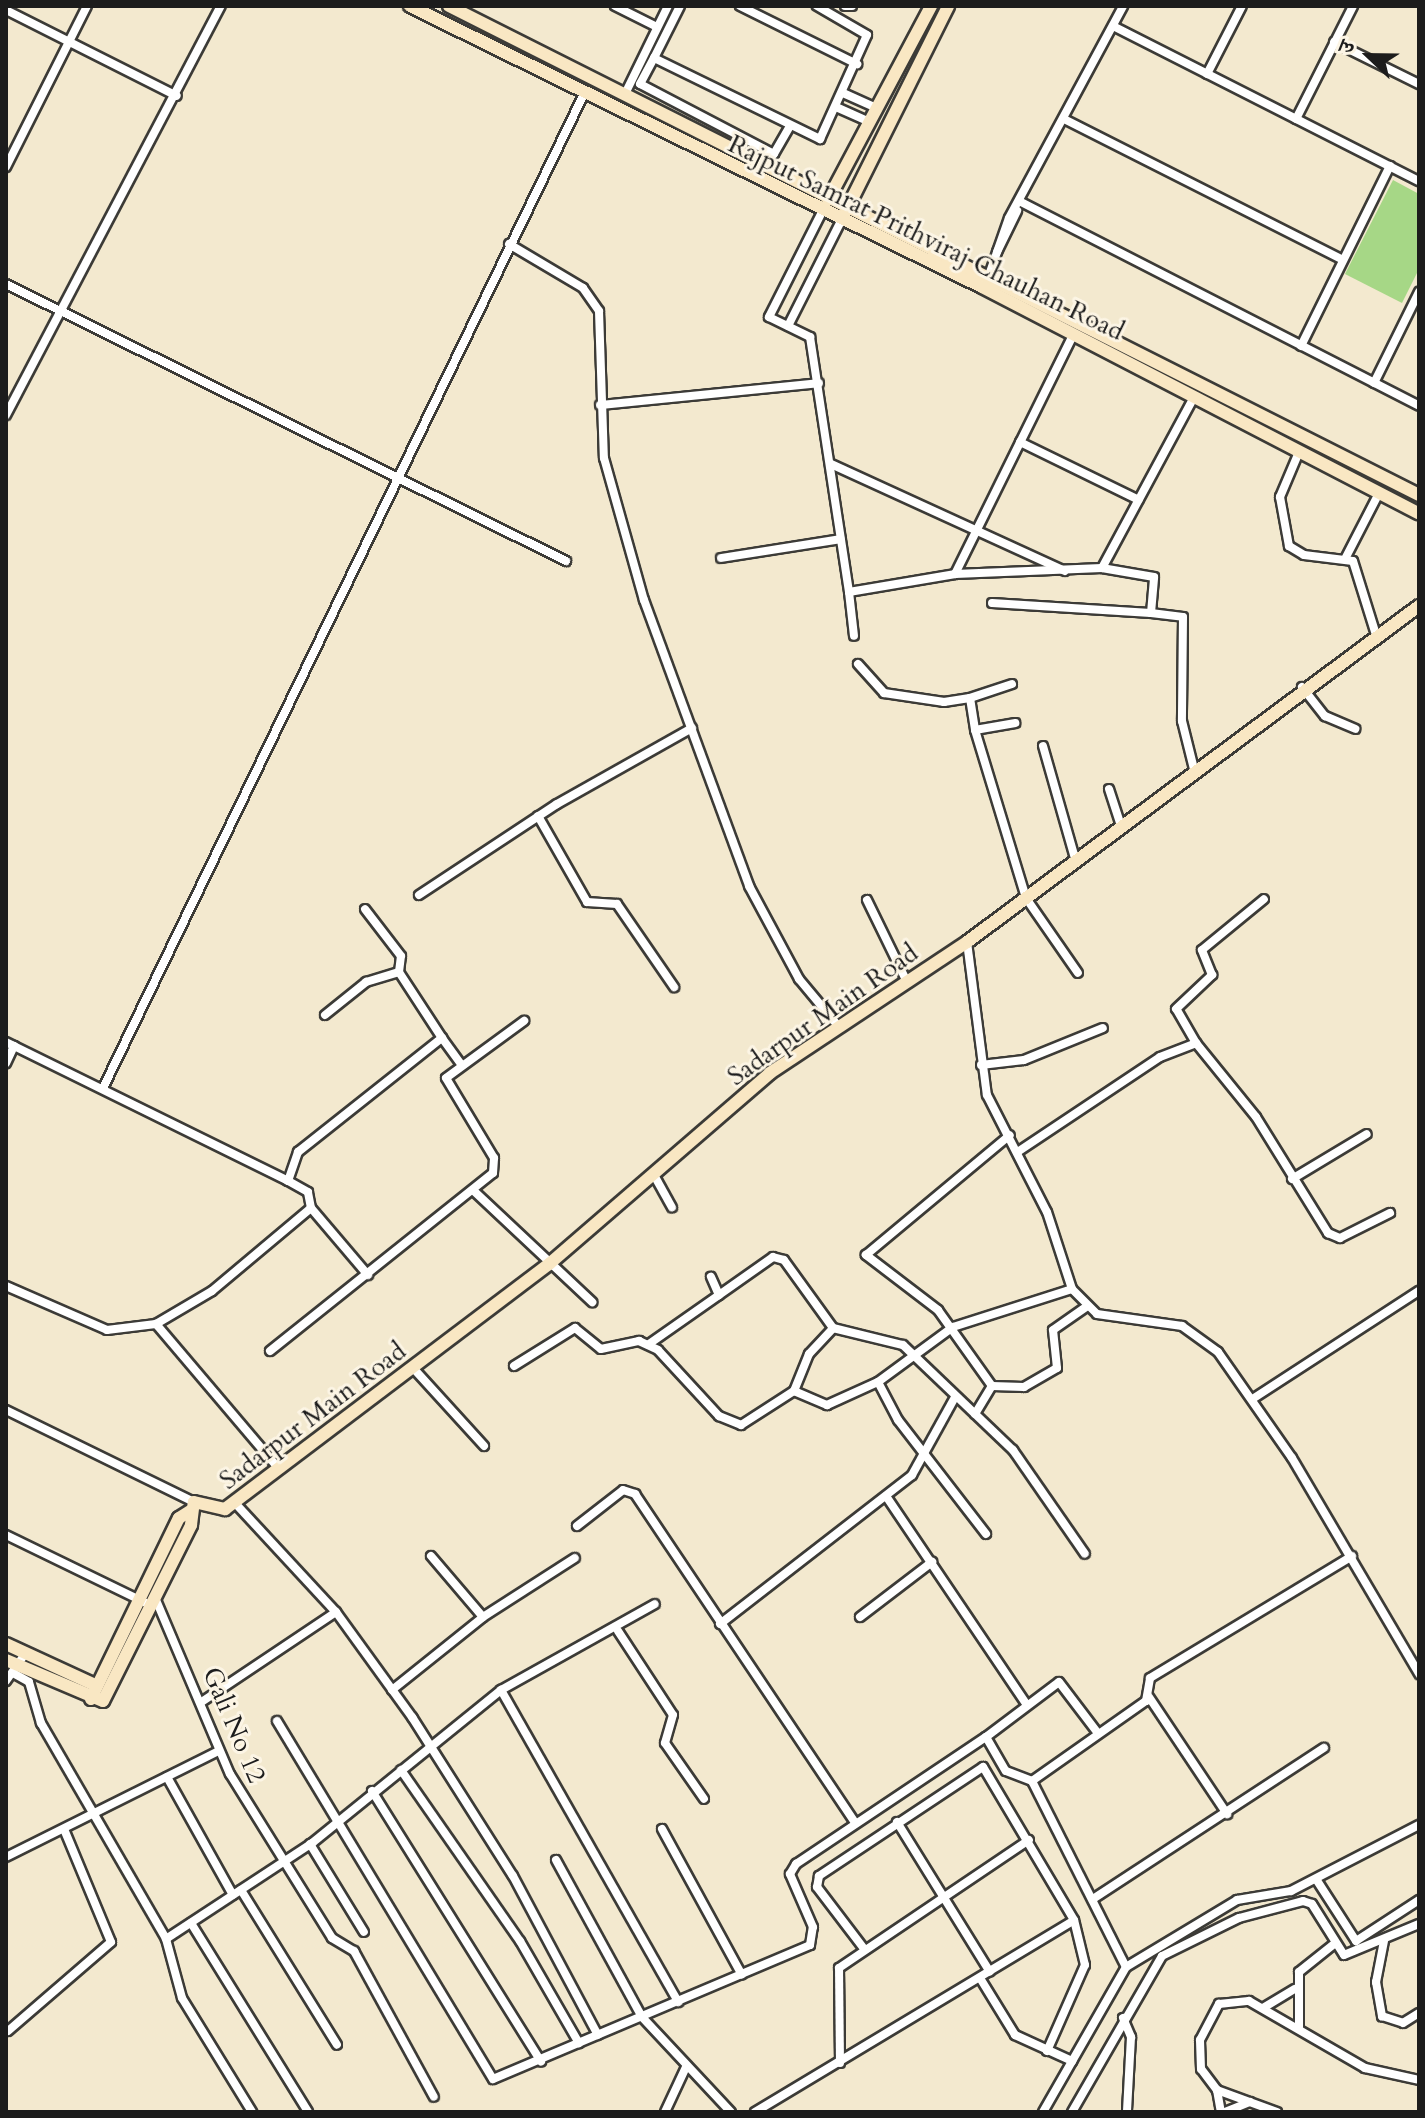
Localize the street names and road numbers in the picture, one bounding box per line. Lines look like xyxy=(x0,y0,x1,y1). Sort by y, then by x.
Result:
street label: Rajput Samrat Prithviraj Chauhan Road xyxy=(723,128,1129,348)
street label: Sadarpur Main Road xyxy=(722,938,924,1092)
street label: Sadarpur Main Road xyxy=(214,1336,412,1496)
street label: Gali No 12 xyxy=(196,1662,272,1788)

